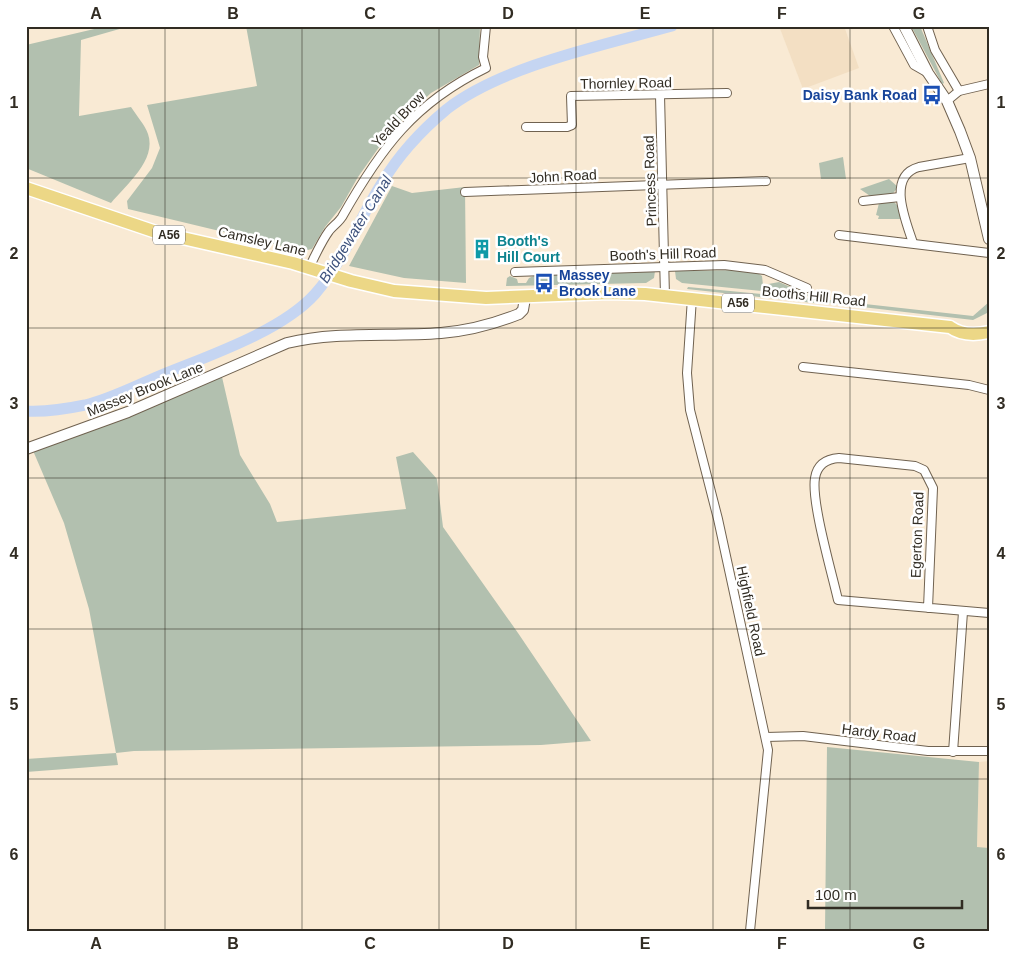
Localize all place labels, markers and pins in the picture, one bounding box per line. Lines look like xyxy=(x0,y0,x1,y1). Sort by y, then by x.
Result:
bus stop icon: Daisy Bank Road xyxy=(921,84,943,106)
place label: Daisy Bank Road xyxy=(803,87,917,103)
place label: Booth's Hill Court xyxy=(497,233,560,265)
building icon: Booth's Hill Court xyxy=(471,238,493,260)
place label: Massey Brook Lane xyxy=(559,267,636,299)
bus stop icon: Massey Brook Lane xyxy=(533,272,555,294)

